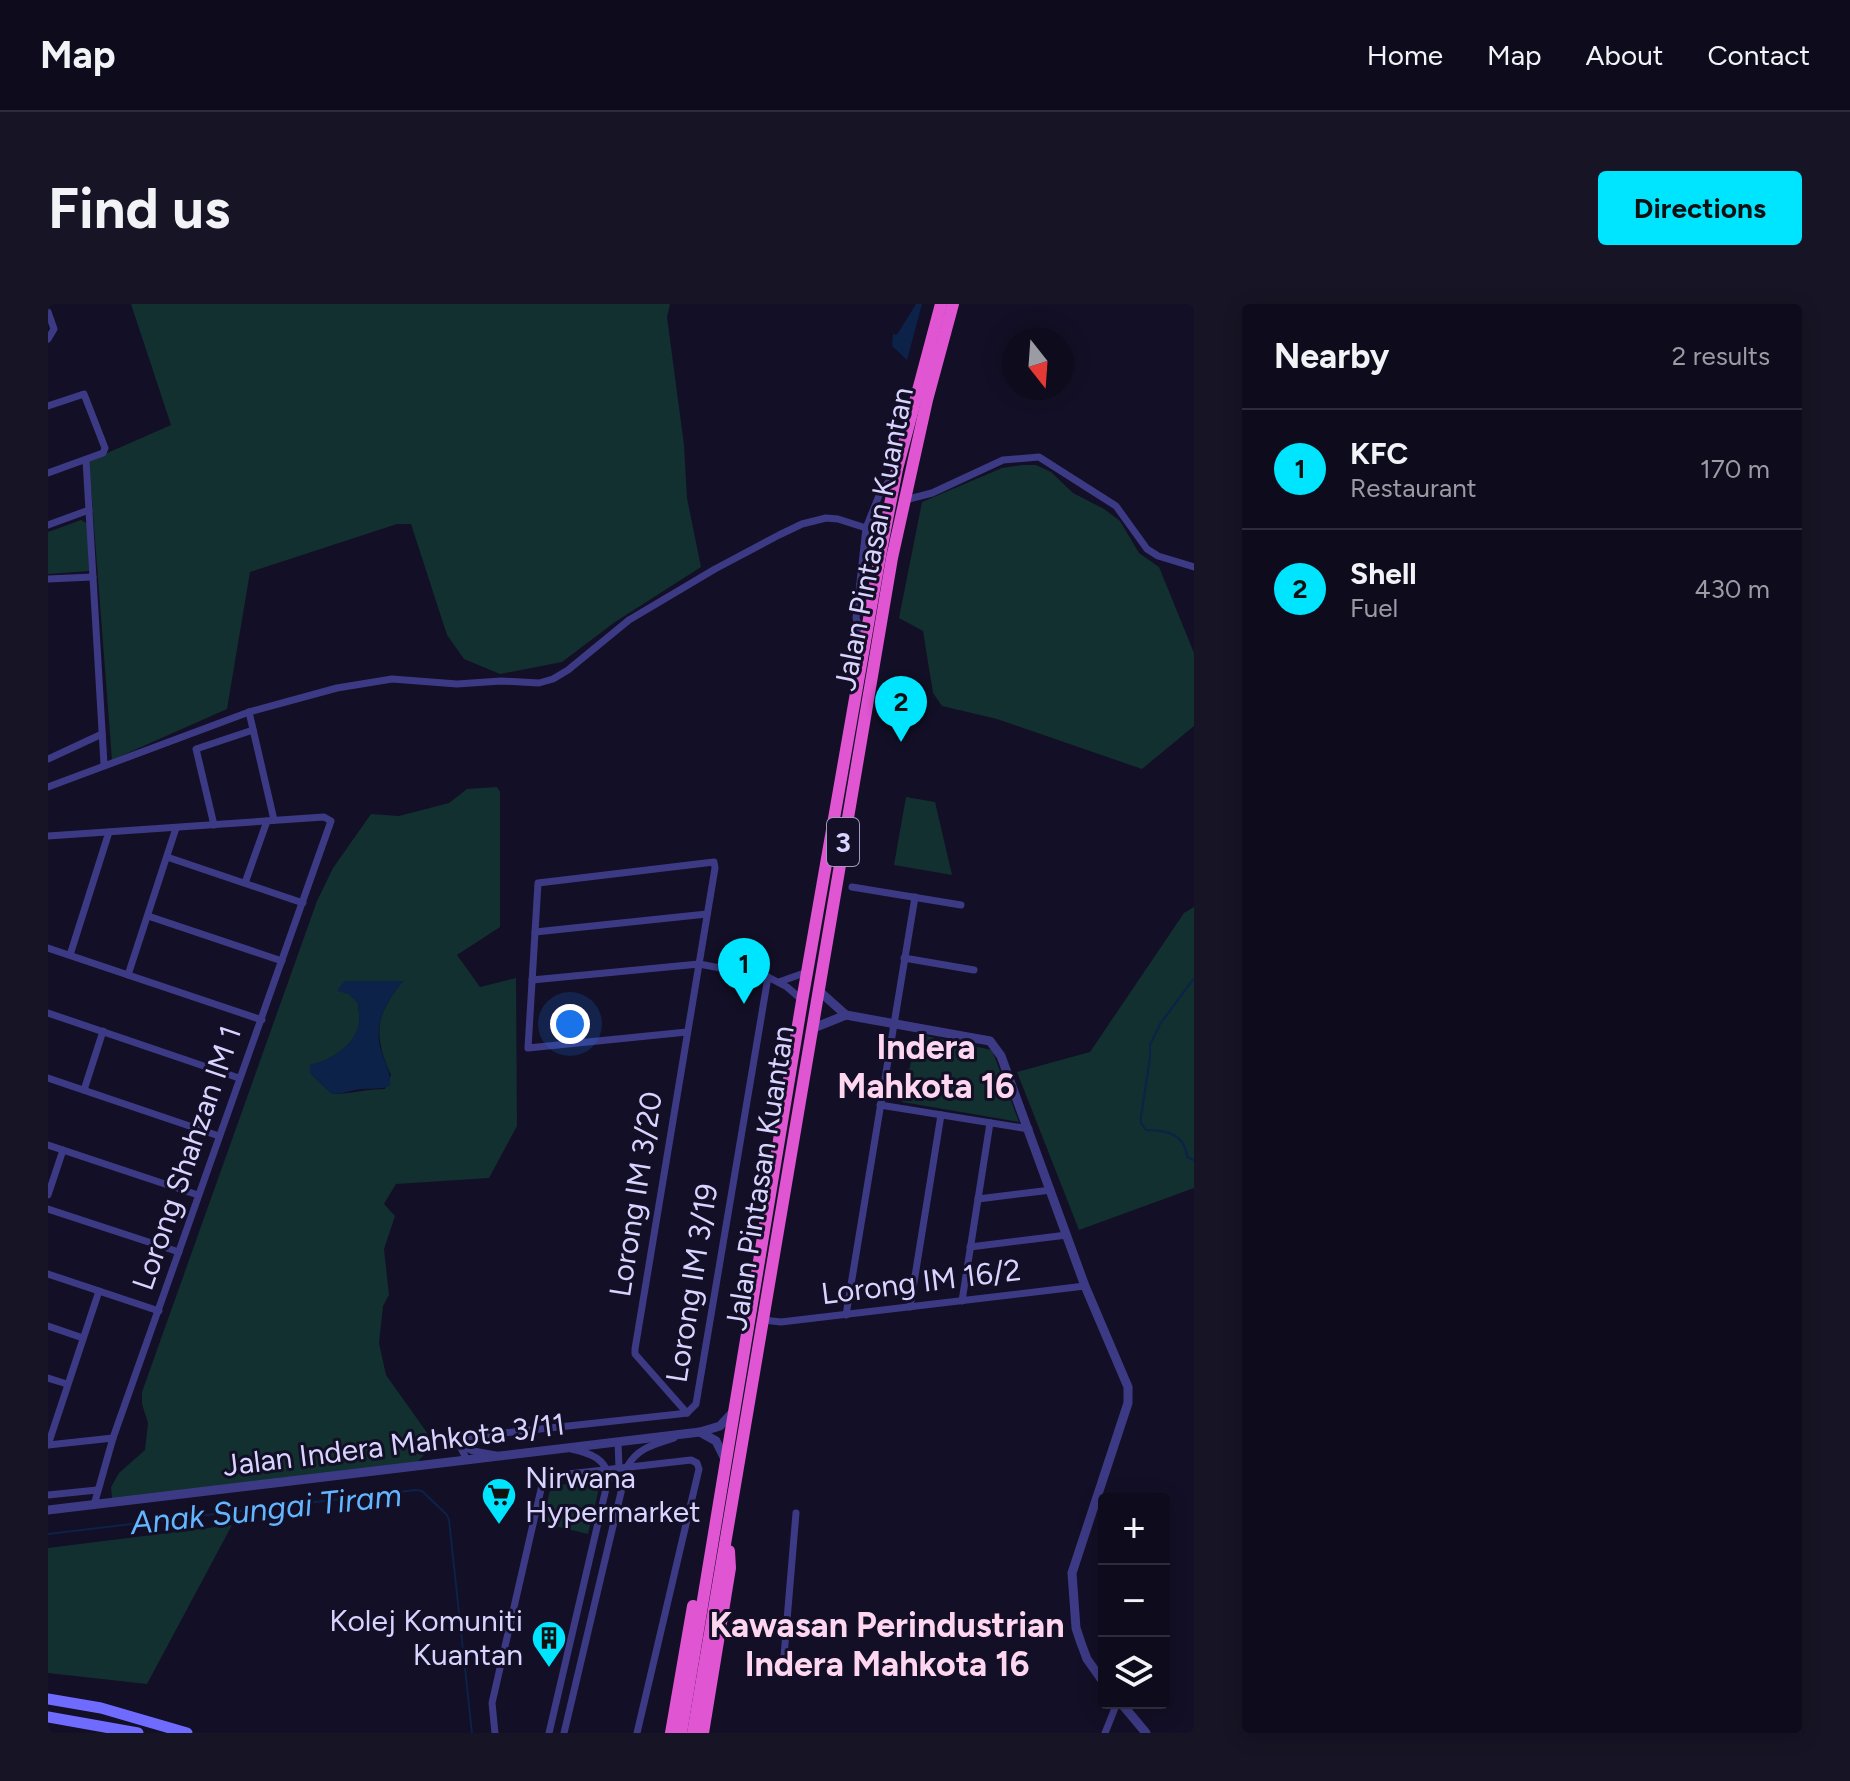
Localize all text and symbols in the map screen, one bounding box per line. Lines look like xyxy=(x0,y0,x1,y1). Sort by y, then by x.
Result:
text: Map xyxy=(40,32,116,78)
text: Home xyxy=(1367,38,1443,72)
text: Map xyxy=(1487,38,1542,72)
text: About xyxy=(1586,38,1663,72)
text: Contact xyxy=(1707,38,1810,72)
button: Directions xyxy=(1598,171,1802,245)
text: Find us xyxy=(48,175,230,242)
north arrow xyxy=(1002,328,1074,400)
text: Nearby xyxy=(1274,336,1389,377)
text: 2 results xyxy=(1672,340,1770,372)
street label: Jalan Pintasan Kuantan xyxy=(826,384,921,694)
text: KFC xyxy=(1350,435,1408,472)
text: 1 xyxy=(1295,453,1305,485)
text: 170 m xyxy=(1700,453,1770,485)
text: Restaurant xyxy=(1350,472,1477,504)
text: Shell xyxy=(1350,555,1417,592)
text: 2 xyxy=(1292,573,1308,605)
text: 430 m xyxy=(1694,573,1770,605)
text: Fuel xyxy=(1350,592,1398,624)
pin: 2 xyxy=(875,676,927,742)
road number: 3 xyxy=(827,818,859,866)
pin: 1 xyxy=(718,938,770,1004)
your location xyxy=(550,1004,590,1044)
street label: Lorong Shahzan IM 1 xyxy=(124,1021,249,1295)
street label: Jalan Pintasan Kuantan xyxy=(717,1023,802,1333)
district label: Indera Mahkota 16 xyxy=(837,1027,1015,1107)
street label: Lorong IM 3/20 xyxy=(601,1089,670,1299)
street label: Lorong IM 3/19 xyxy=(658,1181,725,1385)
street label: Lorong IM 16/2 xyxy=(819,1251,1023,1312)
street label: Jalan Indera Mahkota 3/11 xyxy=(221,1405,567,1484)
place label: Nirwana Hypermarket xyxy=(525,1459,700,1530)
water label: Anak Sungai Tiram xyxy=(127,1476,403,1542)
supermarket icon: Nirwana Hypermarket xyxy=(480,1476,518,1526)
map controls xyxy=(1098,1493,1170,1709)
button: + xyxy=(1098,1493,1170,1565)
button: − xyxy=(1098,1565,1170,1637)
place label: Kolej Komuniti Kuantan xyxy=(329,1602,523,1673)
district label: Kawasan Perindustrian Indera Mahkota 16 xyxy=(710,1605,1065,1685)
building icon: Kolej Komuniti Kuantan xyxy=(530,1619,568,1669)
button: layers xyxy=(1098,1637,1170,1709)

